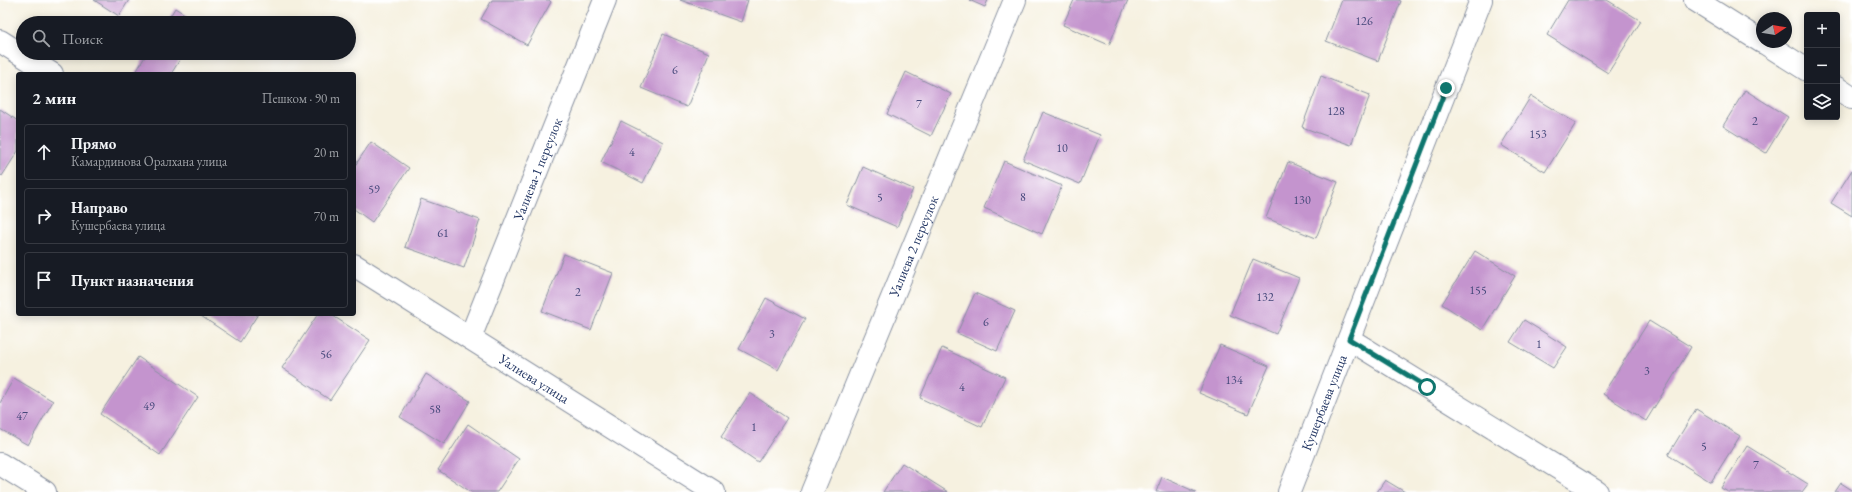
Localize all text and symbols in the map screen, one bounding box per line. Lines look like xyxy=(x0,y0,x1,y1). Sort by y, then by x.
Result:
north arrow xyxy=(1756,12,1792,48)
map controls xyxy=(1804,12,1840,120)
button: + xyxy=(1804,12,1840,48)
house number: 126 xyxy=(1355,13,1373,29)
search box xyxy=(16,16,356,60)
icon: search xyxy=(30,27,52,49)
text: Поиск xyxy=(62,29,103,48)
button: − xyxy=(1804,48,1840,84)
house number: 6 xyxy=(672,62,678,78)
route end xyxy=(1437,79,1455,97)
button: layers xyxy=(1804,84,1840,120)
text: 2 мин xyxy=(32,87,76,109)
text: Пешком · 90 m xyxy=(262,90,340,107)
house number: 7 xyxy=(916,96,922,112)
house number: 128 xyxy=(1327,103,1345,119)
house number: 2 xyxy=(1752,113,1758,129)
street label: Уалиева-1 переулок xyxy=(509,115,566,224)
house number: 153 xyxy=(1529,126,1547,142)
text: Прямо xyxy=(71,134,116,153)
house number: 10 xyxy=(1056,140,1068,156)
icon: ahead xyxy=(33,141,55,163)
text: 20 m xyxy=(314,144,339,161)
house number: 4 xyxy=(629,144,635,160)
text: Камардинова Оралхана улица xyxy=(71,153,227,170)
house number: 59 xyxy=(368,181,380,197)
house number: 5 xyxy=(877,189,883,205)
house number: 8 xyxy=(1020,189,1026,205)
street label: Уалиева 2 переулок xyxy=(884,192,942,300)
house number: 130 xyxy=(1293,192,1311,208)
text: Направо xyxy=(71,198,128,217)
icon: right xyxy=(33,205,55,227)
text: 70 m xyxy=(314,208,339,225)
text: Кушербаева улица xyxy=(71,217,165,234)
house number: 61 xyxy=(437,225,449,241)
icon: arrive xyxy=(33,269,55,291)
text: Пункт назначения xyxy=(71,271,194,290)
house number: 155 xyxy=(1469,282,1487,298)
house number: 2 xyxy=(575,284,581,300)
house number: 132 xyxy=(1256,289,1274,305)
house number: 6 xyxy=(983,314,989,330)
house number: 3 xyxy=(769,326,775,342)
house number: 1 xyxy=(1536,336,1542,352)
house number: 56 xyxy=(320,346,332,362)
street label: Уалиева улица xyxy=(495,349,573,408)
street label: Кушербаева улица xyxy=(1297,352,1351,453)
house number: 3 xyxy=(1644,363,1650,379)
house number: 134 xyxy=(1225,372,1243,388)
route start xyxy=(1418,378,1436,396)
house number: 4 xyxy=(959,379,965,395)
house number: 49 xyxy=(143,398,155,414)
house number: 58 xyxy=(429,401,441,417)
house number: 47 xyxy=(16,408,28,424)
house number: 1 xyxy=(751,419,757,435)
house number: 5 xyxy=(1701,438,1707,454)
house number: 7 xyxy=(1753,457,1759,473)

